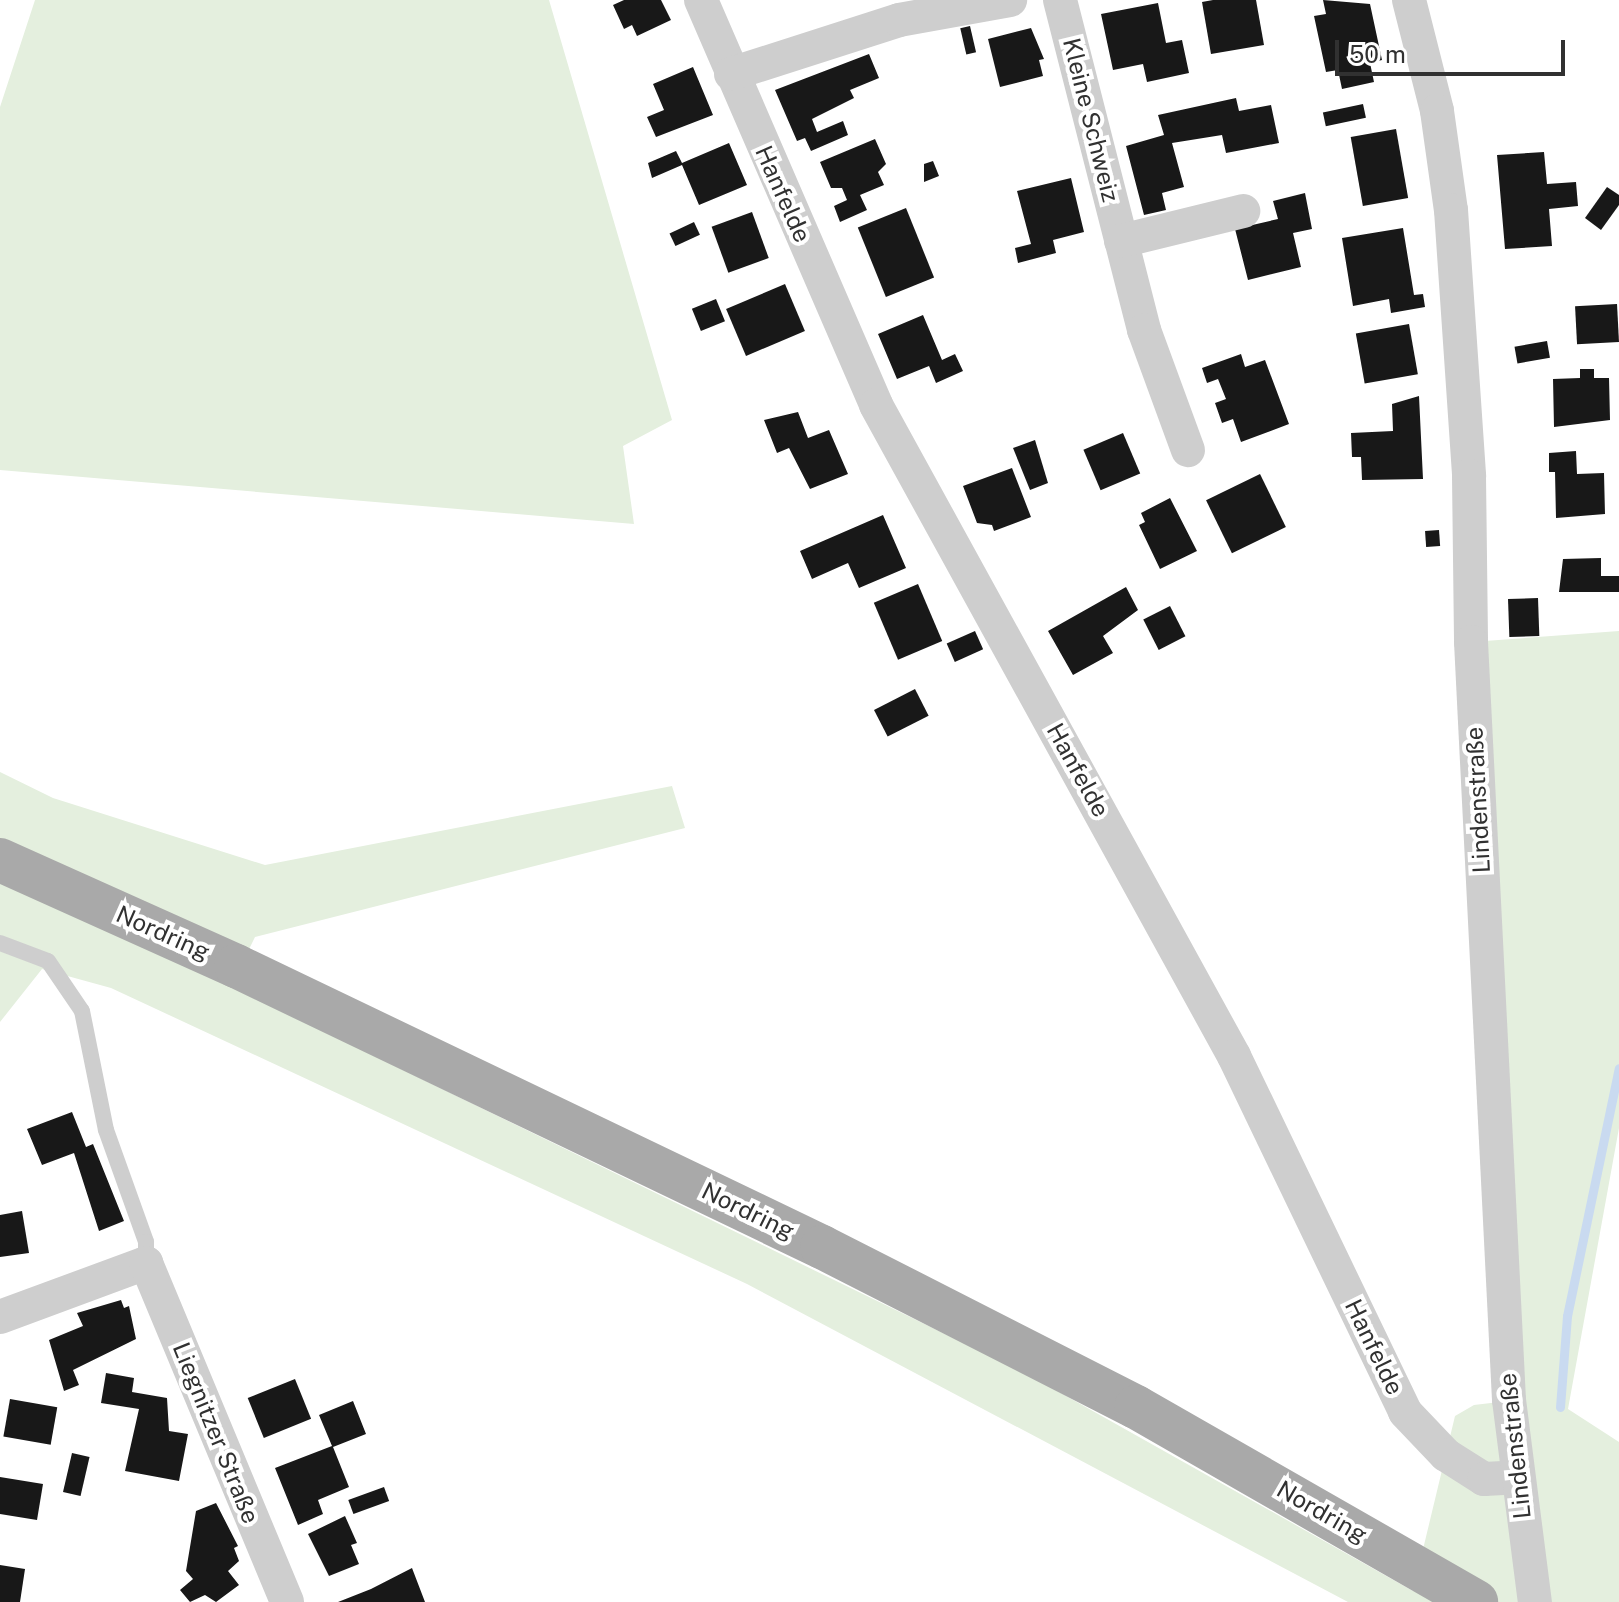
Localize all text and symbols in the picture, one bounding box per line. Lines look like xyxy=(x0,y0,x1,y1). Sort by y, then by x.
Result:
scale bar xyxy=(1339,24,1569,74)
street label: Kleine Schweiz xyxy=(1057,35,1125,205)
text: 50 m xyxy=(1349,40,1406,68)
street label: Hanfelde xyxy=(749,141,817,247)
street label: Hanfelde xyxy=(1041,718,1115,822)
street label: Lindenstraße xyxy=(1460,726,1496,874)
street label: Nordring xyxy=(112,900,214,966)
street label: Nordring xyxy=(697,1176,799,1246)
street label: Hanfelde xyxy=(1339,1295,1409,1399)
street label: Liegnitzer Straße xyxy=(167,1338,265,1528)
street label: Lindenstraße xyxy=(1493,1372,1537,1520)
street label: Nordring xyxy=(1272,1475,1372,1549)

